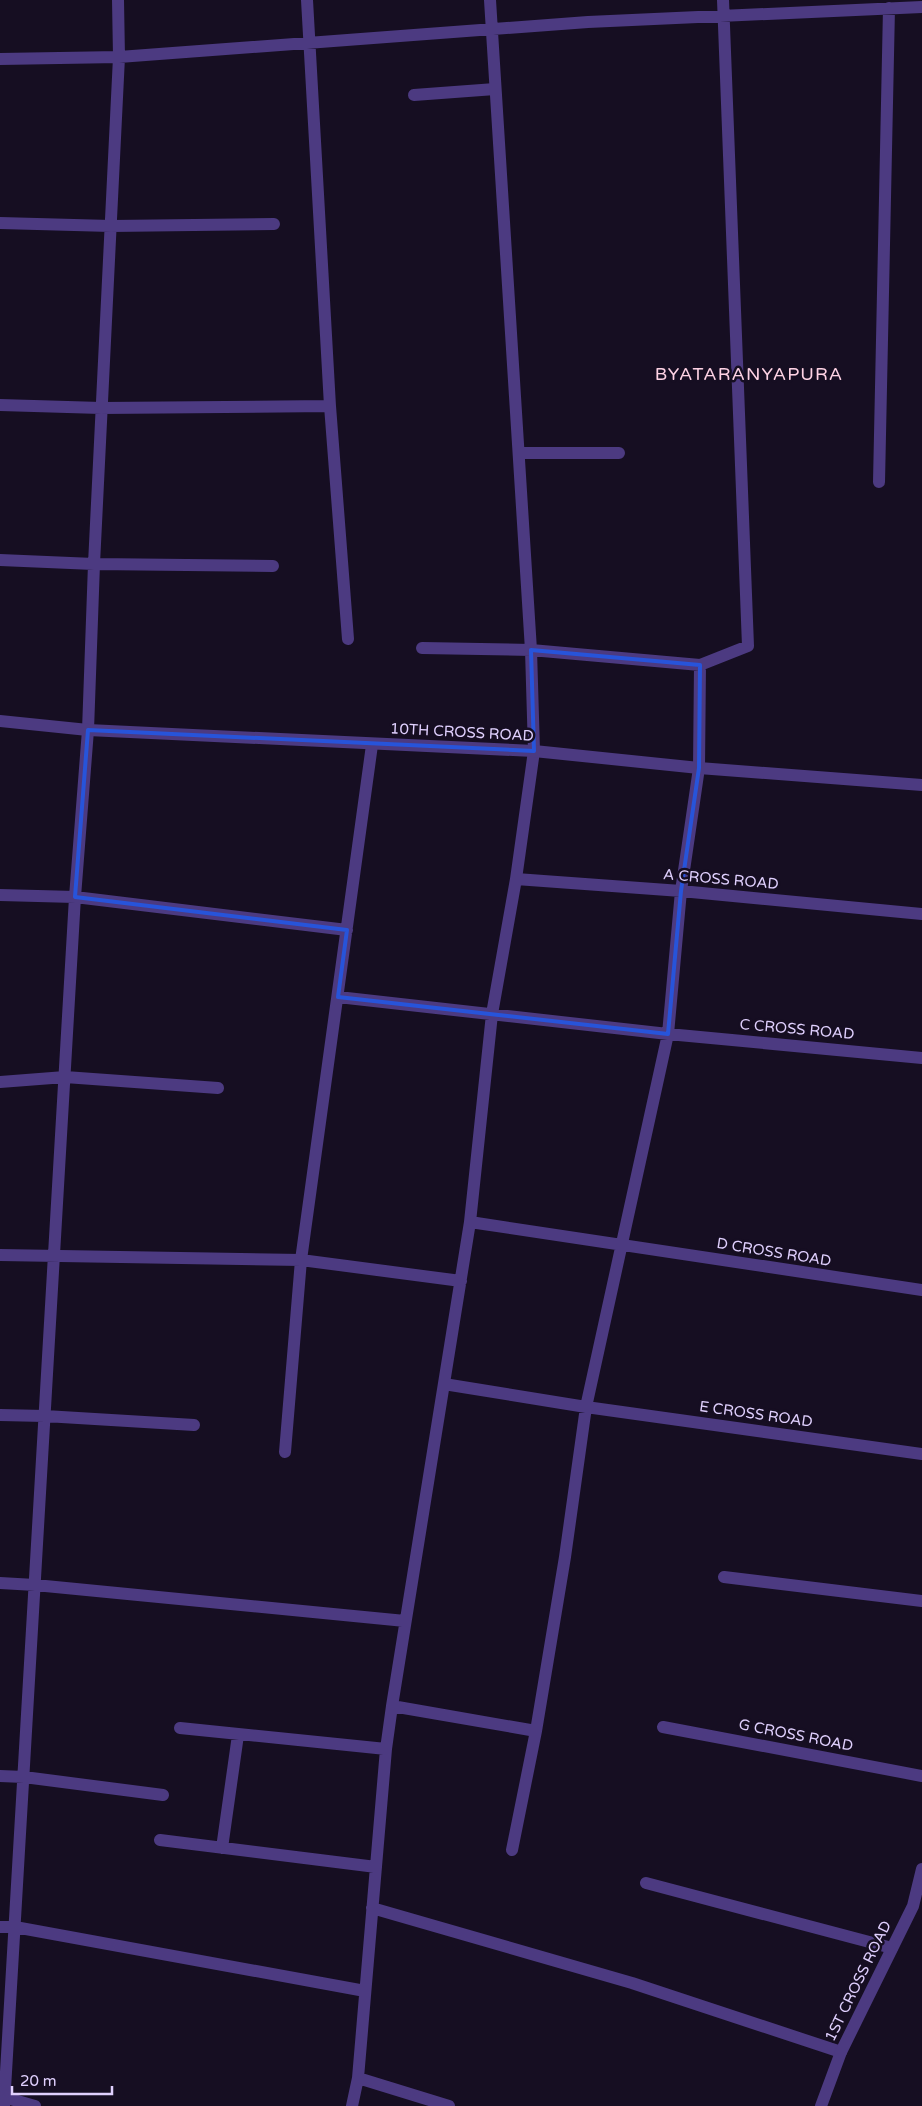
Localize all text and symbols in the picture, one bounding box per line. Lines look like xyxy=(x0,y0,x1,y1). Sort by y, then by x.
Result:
district label: BYATARANYAPURA xyxy=(655,363,843,385)
street label: 10TH CROSS ROAD xyxy=(390,719,534,745)
street label: A CROSS ROAD xyxy=(663,865,779,893)
street label: C CROSS ROAD xyxy=(739,1015,855,1043)
street label: D CROSS ROAD xyxy=(715,1234,833,1270)
street label: E CROSS ROAD xyxy=(698,1397,814,1431)
street label: G CROSS ROAD xyxy=(737,1715,855,1755)
street label: 1ST CROSS ROAD xyxy=(821,1918,895,2044)
scale bar xyxy=(12,2064,112,2096)
text: 20 m xyxy=(20,2072,57,2090)

